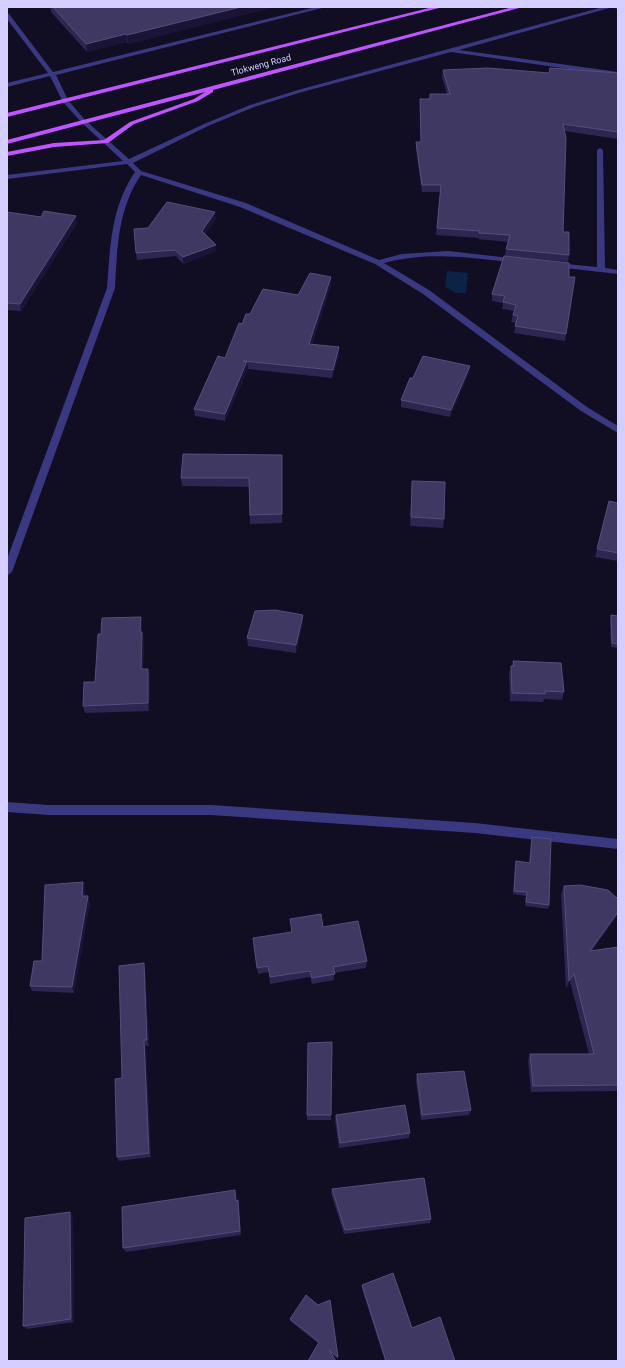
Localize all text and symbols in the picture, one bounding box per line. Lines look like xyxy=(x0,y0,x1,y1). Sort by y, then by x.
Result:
street label: Tlokweng Road xyxy=(230,52,292,78)

